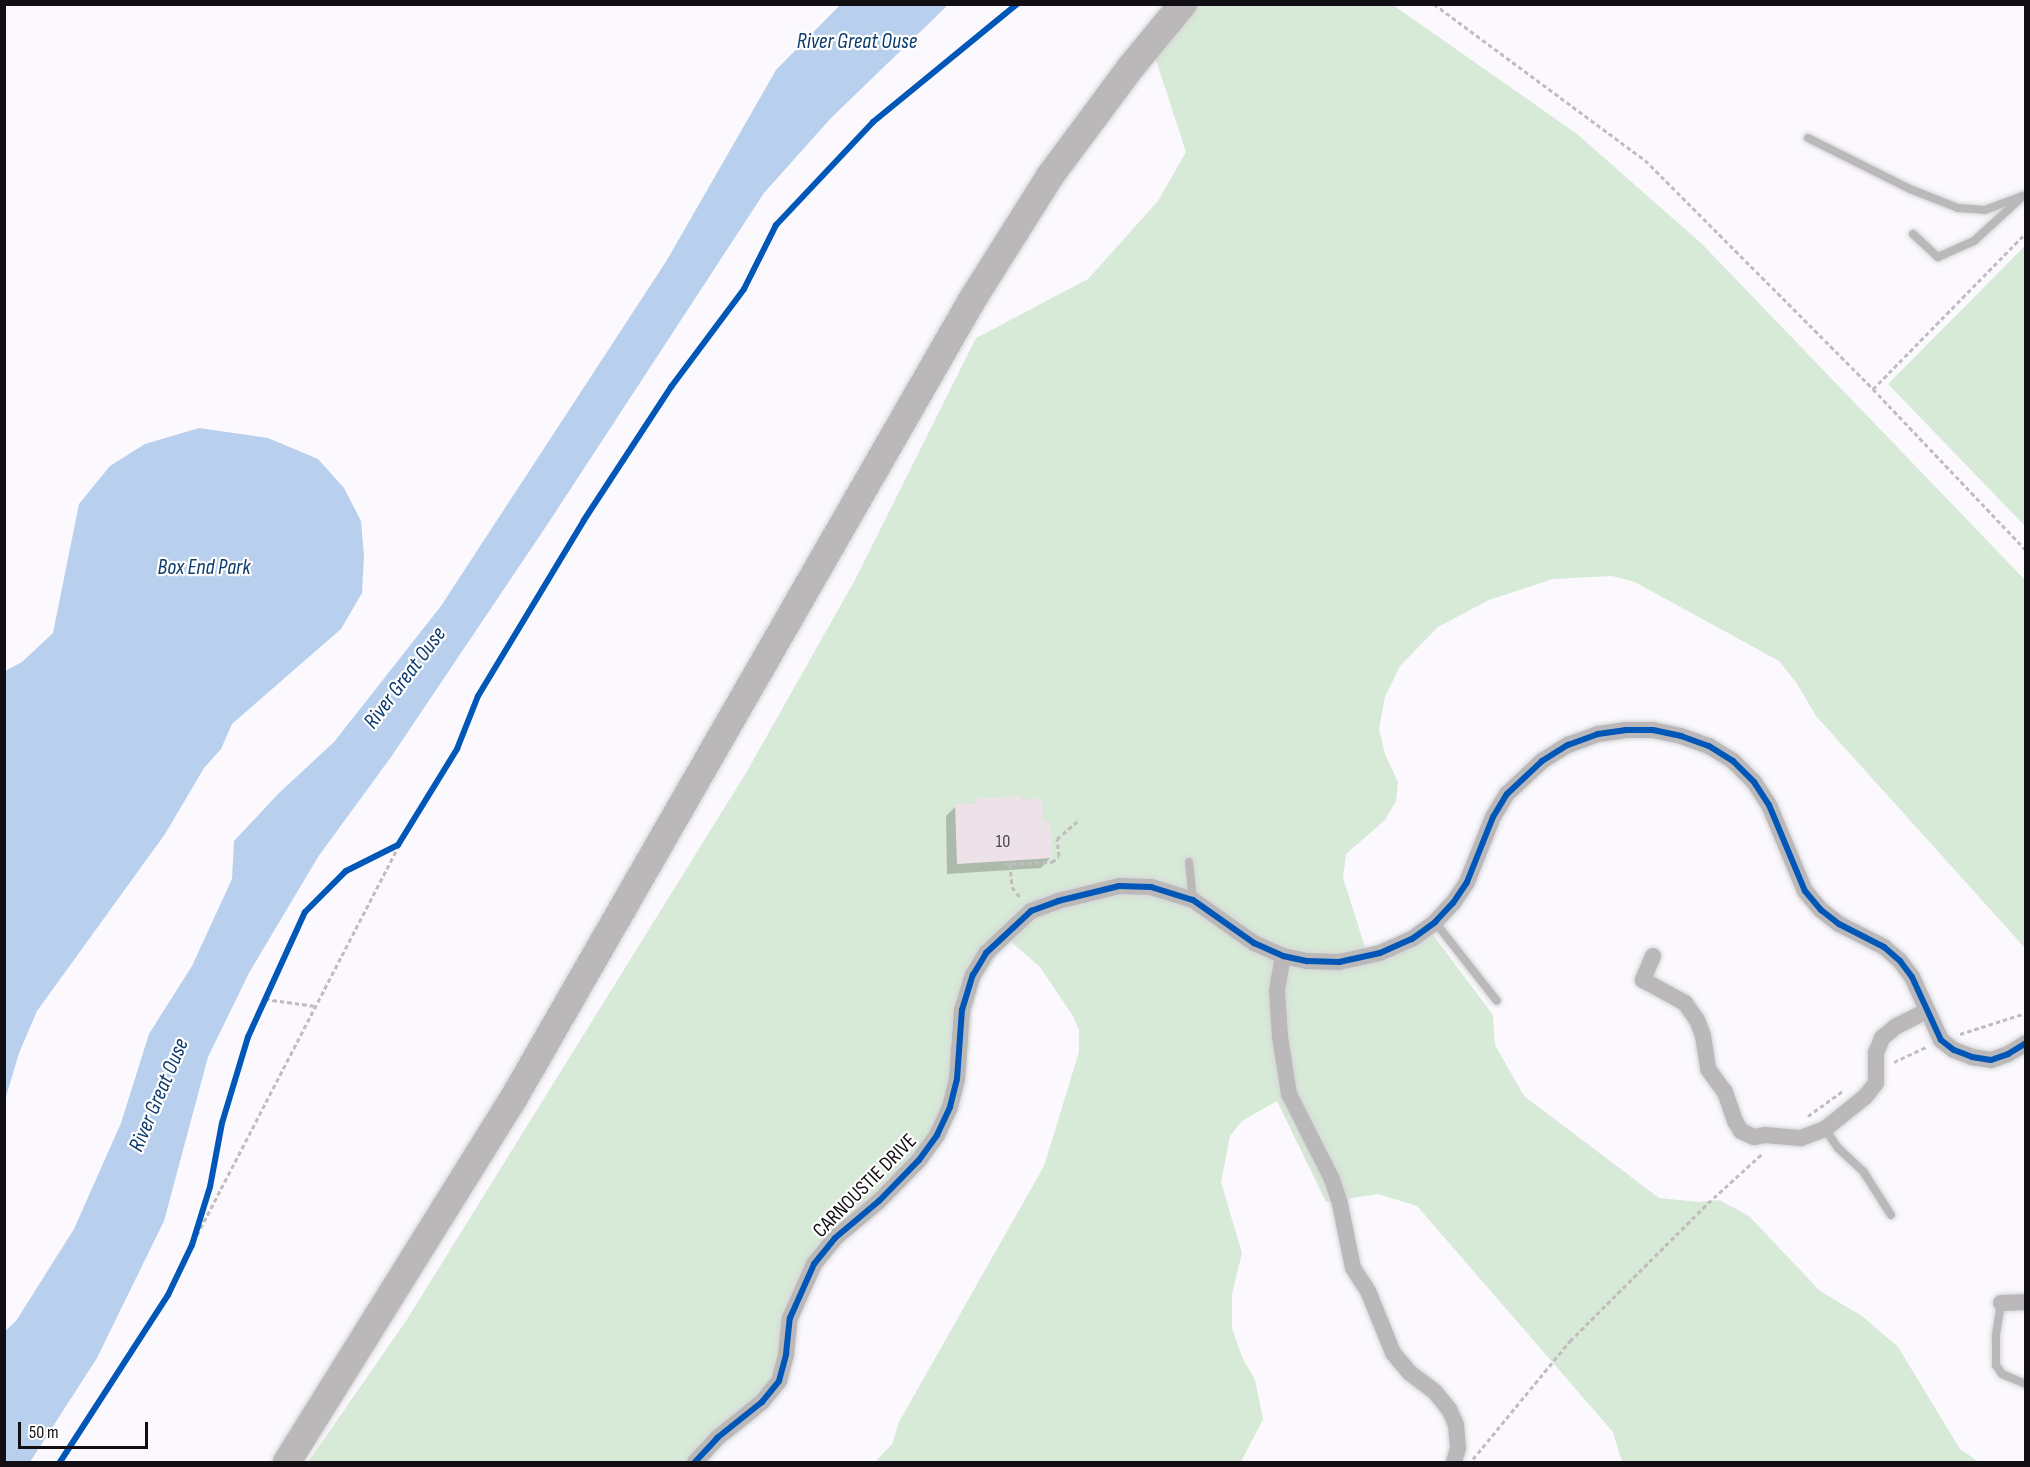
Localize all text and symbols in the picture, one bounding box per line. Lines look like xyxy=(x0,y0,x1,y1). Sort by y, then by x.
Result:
water label: River Great Ouse xyxy=(797,29,917,55)
water label: Box End Park xyxy=(158,555,250,581)
water label: River Great Ouse xyxy=(358,622,452,734)
house number: 10 xyxy=(996,831,1010,853)
water label: River Great Ouse xyxy=(123,1034,195,1156)
street label: CARNOUSTIE DRIVE xyxy=(808,1129,922,1243)
scale bar xyxy=(21,1410,152,1448)
text: 50 m xyxy=(29,1422,59,1443)

